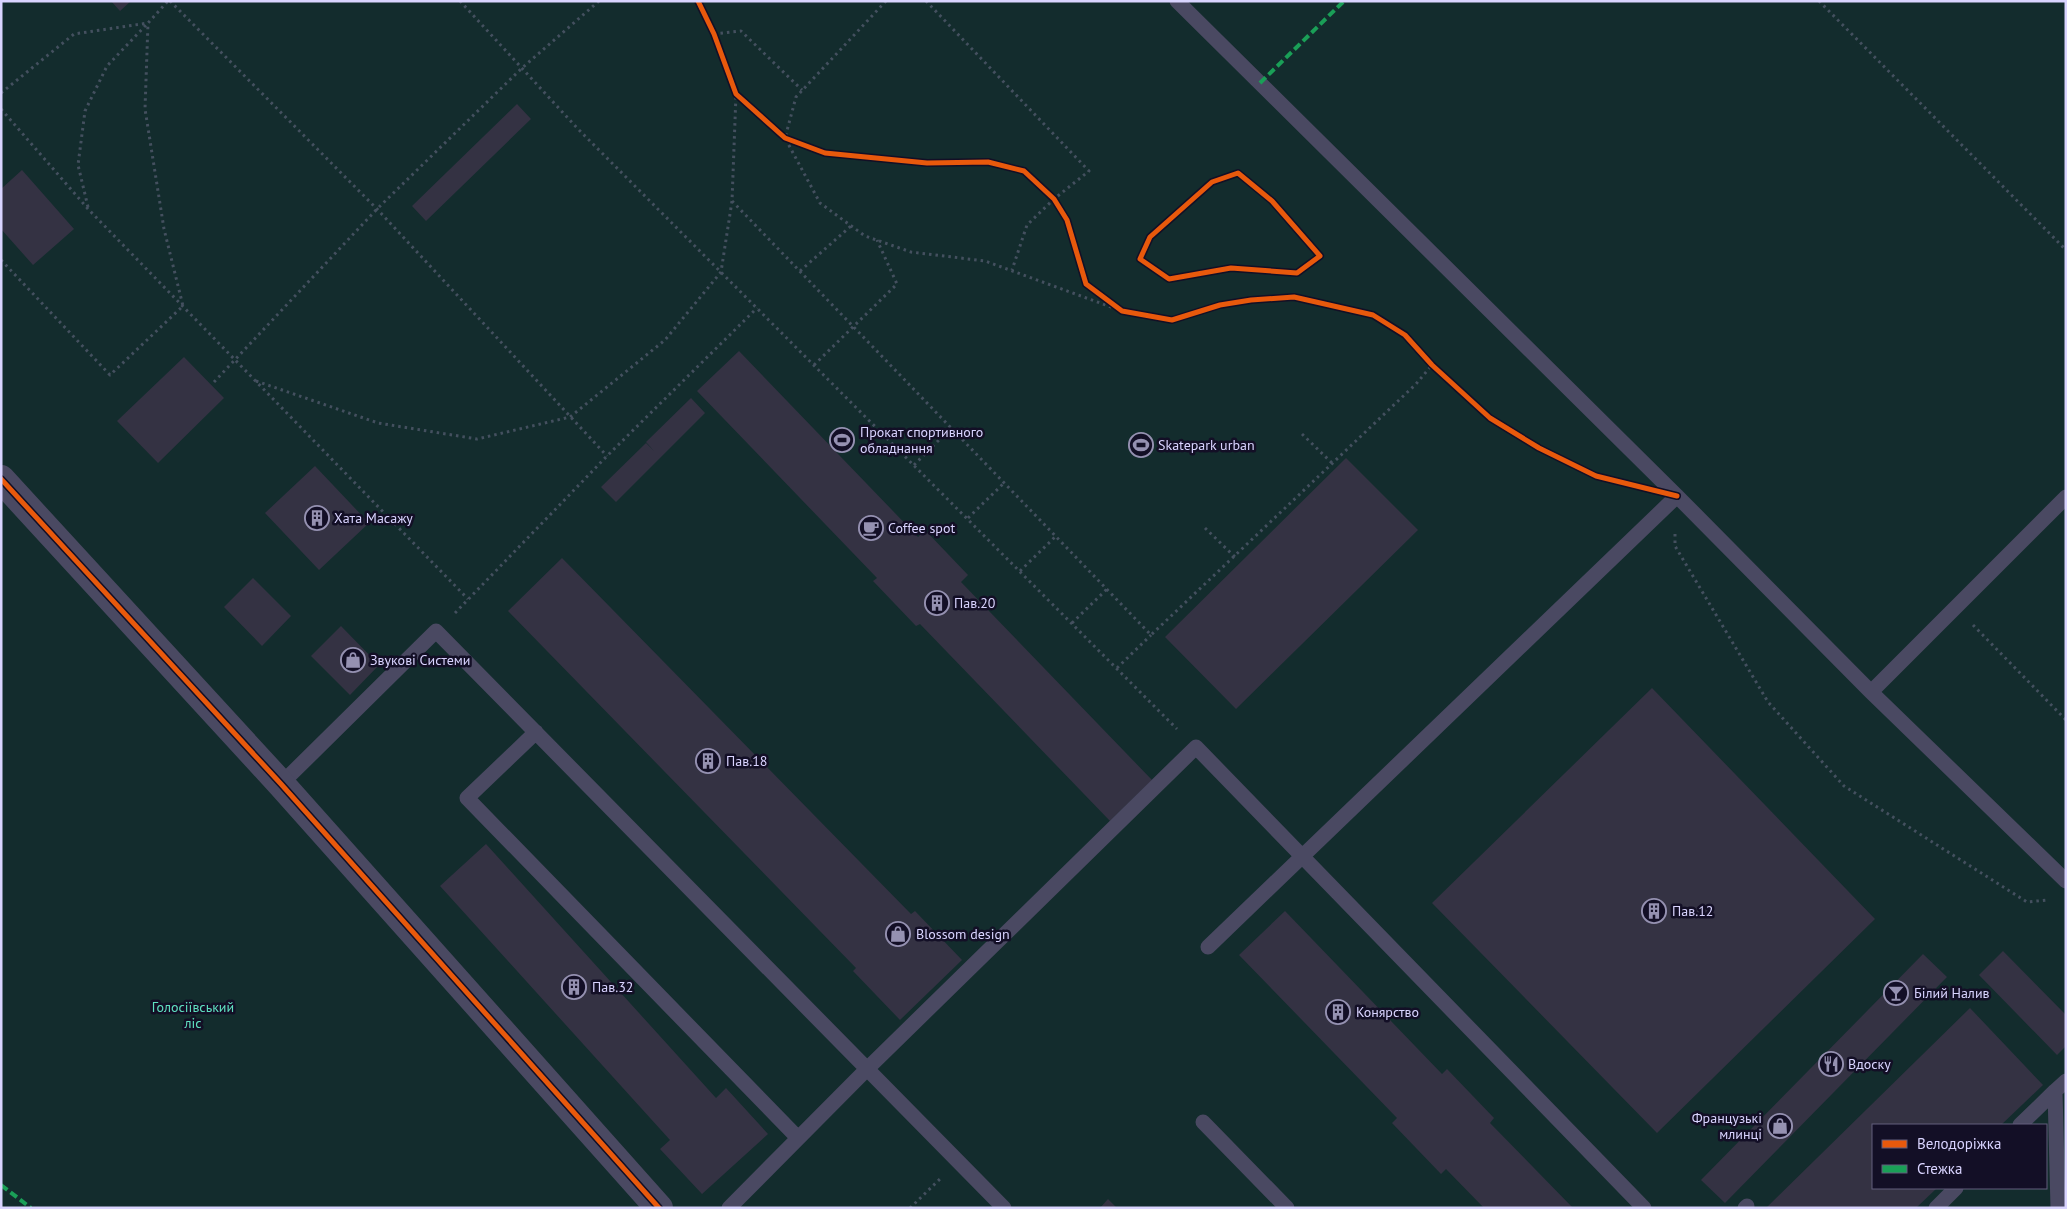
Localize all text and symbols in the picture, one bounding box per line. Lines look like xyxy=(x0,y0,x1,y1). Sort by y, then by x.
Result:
place label: Прокат спортивного обладнання xyxy=(860,423,983,457)
sports icon: Прокат спортивного обладнання xyxy=(829,427,855,453)
sports icon: Skatepark urban xyxy=(1128,432,1154,458)
place label: Skatepark urban xyxy=(1158,436,1255,454)
building icon: Хата Масажу xyxy=(304,505,330,531)
place label: Хата Масажу xyxy=(334,509,413,527)
cafe icon: Coffee spot xyxy=(858,515,884,541)
place label: Coffee spot xyxy=(888,519,955,537)
building icon: Пав.20 xyxy=(924,590,950,616)
place label: Пав.20 xyxy=(954,594,996,612)
shop icon: Звукові Системи xyxy=(340,647,366,673)
place label: Звукові Системи xyxy=(370,651,470,669)
building icon: Пав.18 xyxy=(695,748,721,774)
place label: Пав.18 xyxy=(726,752,767,770)
building icon: Пав.12 xyxy=(1641,898,1667,924)
place label: Пав.12 xyxy=(1672,902,1713,920)
shop icon: Blossom design xyxy=(885,921,911,947)
place label: Blossom design xyxy=(916,925,1010,943)
building icon: Пав.32 xyxy=(561,974,587,1000)
place label: Пав.32 xyxy=(592,978,633,996)
bar icon: Білий Налив xyxy=(1883,980,1909,1006)
place label: Білий Налив xyxy=(1914,984,1990,1002)
park label: Голосіївський ліс xyxy=(152,998,234,1032)
building icon: Конярство xyxy=(1325,999,1351,1025)
place label: Конярство xyxy=(1356,1003,1419,1021)
restaurant icon: Вдоску xyxy=(1818,1051,1844,1077)
place label: Вдоску xyxy=(1848,1055,1891,1073)
place label: Французькі млинці xyxy=(1692,1109,1762,1143)
shop icon: Французькі млинці xyxy=(1767,1113,1793,1139)
legend xyxy=(1872,1124,2047,1189)
text: Велодоріжка xyxy=(1917,1134,2001,1153)
text: Стежка xyxy=(1917,1159,1962,1178)

